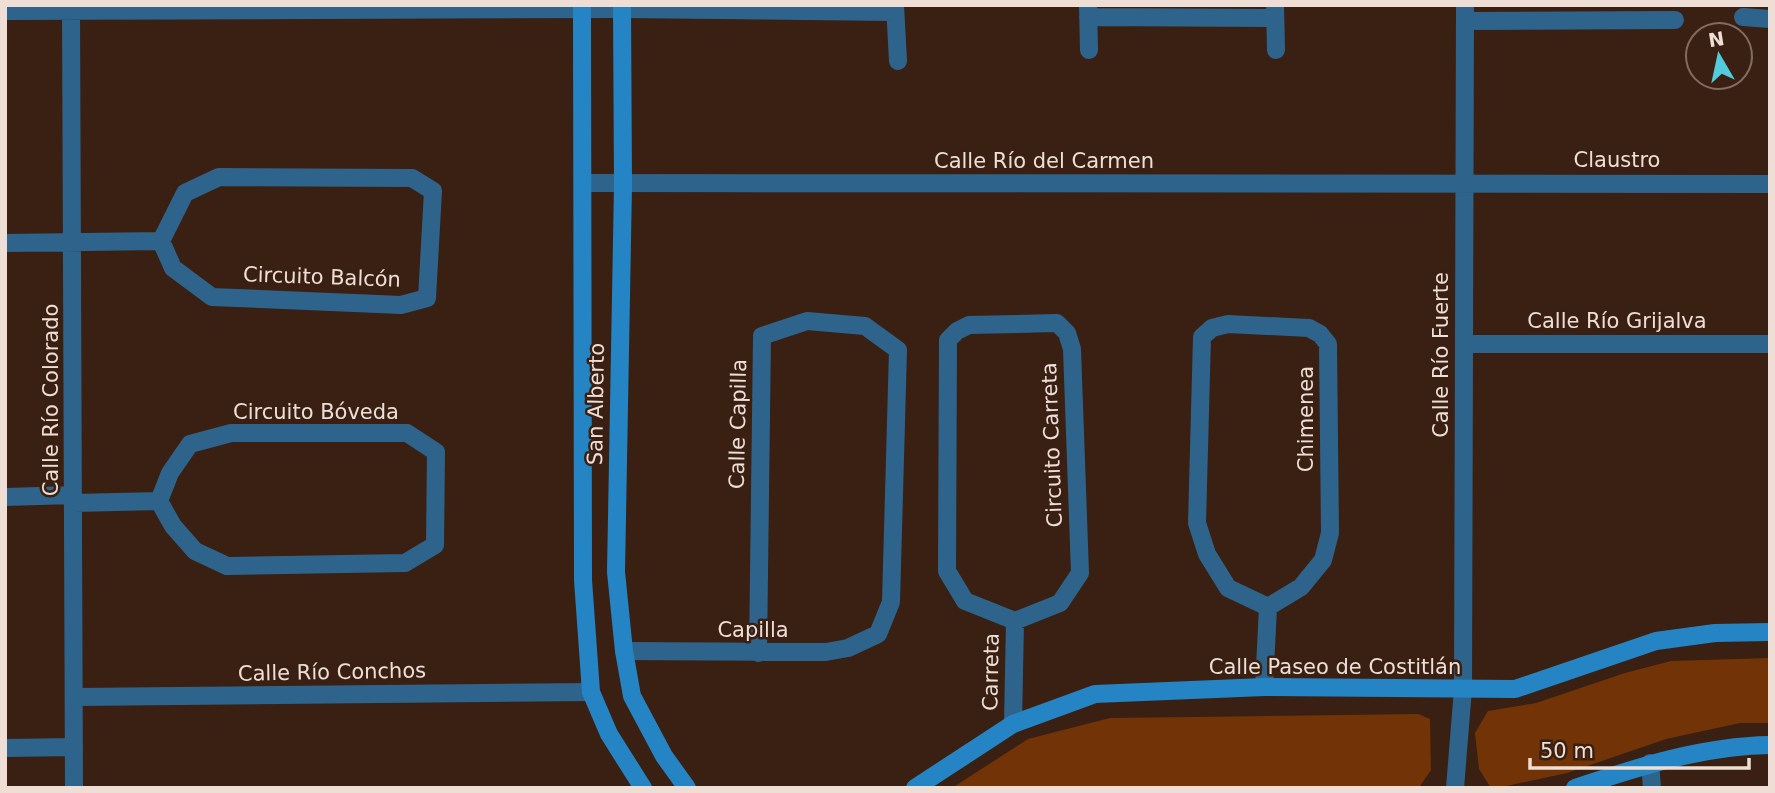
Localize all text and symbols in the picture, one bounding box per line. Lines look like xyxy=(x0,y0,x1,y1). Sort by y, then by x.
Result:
north arrow xyxy=(1684,21,1754,91)
text: N xyxy=(1707,27,1726,51)
street label: Claustro xyxy=(1574,148,1660,172)
street label: Calle Río del Carmen xyxy=(934,149,1154,173)
street label: Circuito Balcón xyxy=(243,262,401,292)
street label: Calle Río Fuerte xyxy=(1429,272,1453,438)
street label: Calle Río Colorado xyxy=(39,304,63,496)
street label: Calle Río Grijalva xyxy=(1527,309,1707,333)
street label: San Alberto xyxy=(583,343,609,465)
street label: Calle Capilla xyxy=(725,359,751,489)
street label: Circuito Carreta xyxy=(1037,362,1067,528)
street label: Chimenea xyxy=(1294,366,1318,472)
street label: Circuito Bóveda xyxy=(233,400,399,424)
street label: Capilla xyxy=(717,618,789,642)
street label: Carreta xyxy=(978,633,1004,711)
street label: Calle Paseo de Costitlán xyxy=(1209,655,1461,679)
street label: Calle Río Conchos xyxy=(238,658,426,686)
scale bar xyxy=(1530,726,1749,770)
text: 50 m xyxy=(1540,739,1594,763)

